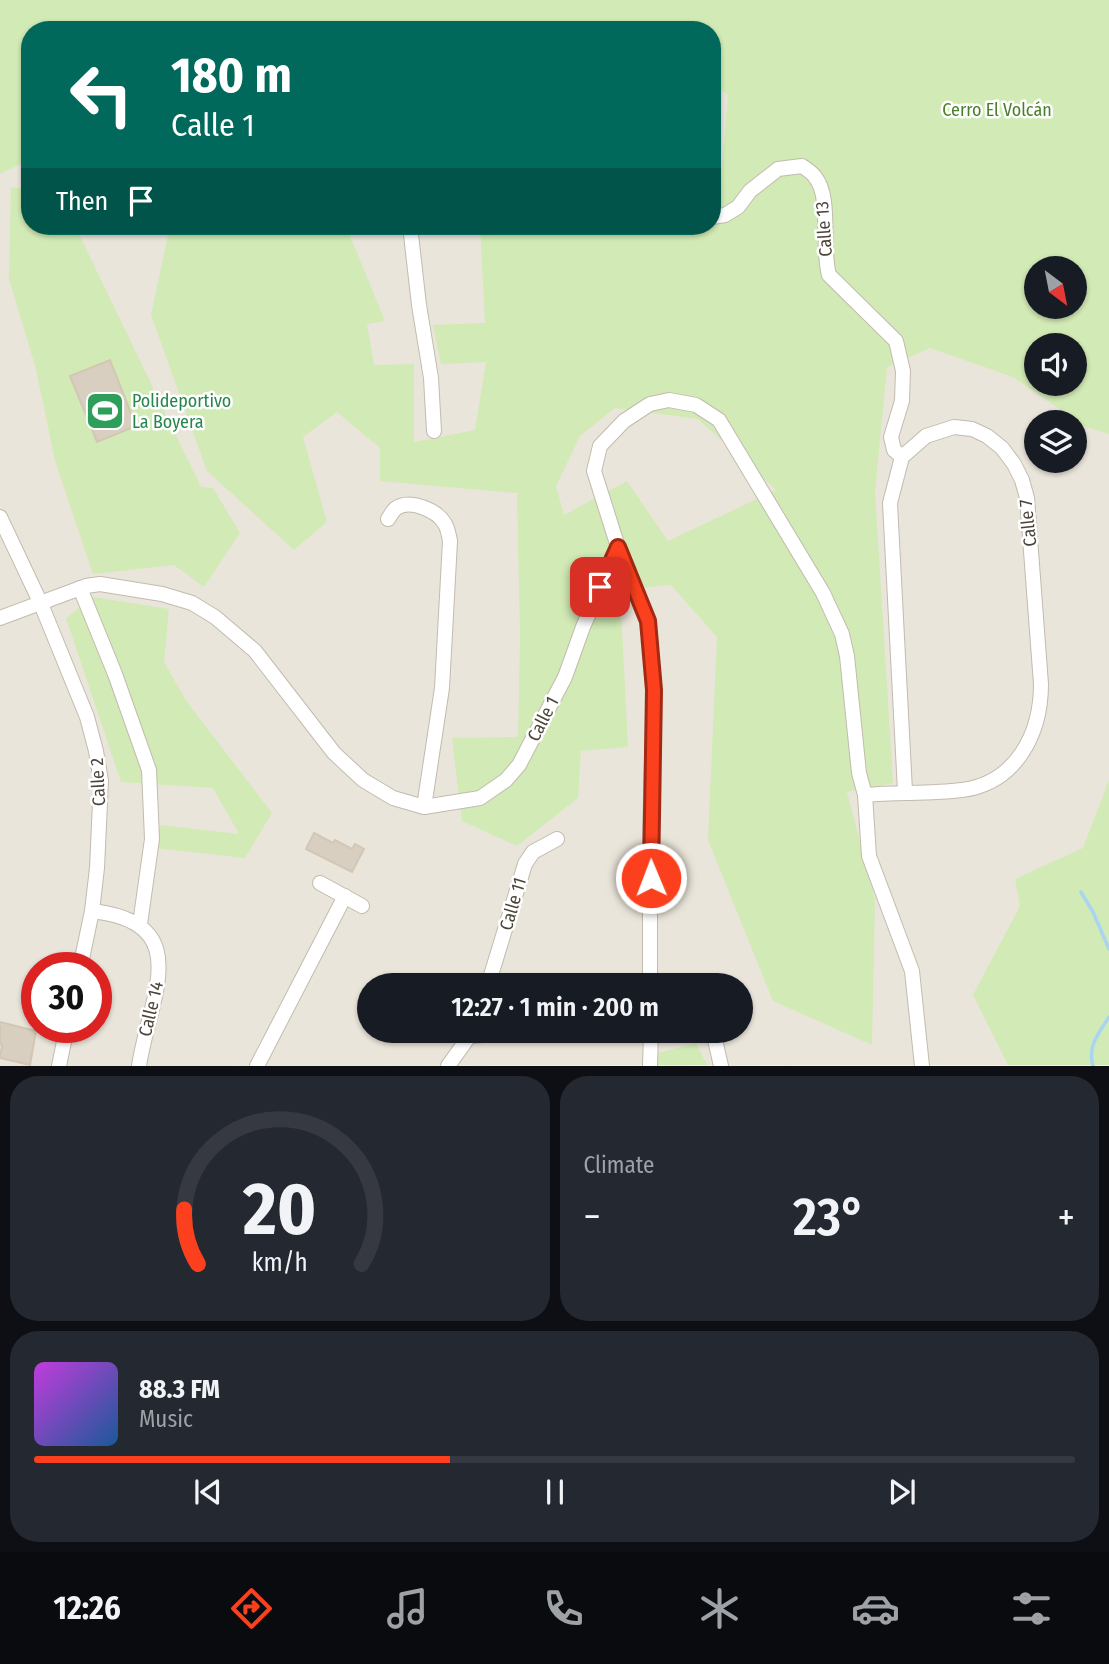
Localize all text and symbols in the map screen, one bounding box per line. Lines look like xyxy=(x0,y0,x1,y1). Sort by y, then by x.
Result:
text: 180 m xyxy=(171,46,292,105)
icon: left xyxy=(56,49,147,140)
park label: Cerro El Volcán xyxy=(942,99,1052,121)
text: Calle 1 xyxy=(171,106,255,144)
icon: arrive xyxy=(122,182,160,220)
text: Then xyxy=(56,186,108,217)
street label: Calle 13 xyxy=(811,201,837,257)
north arrow xyxy=(1024,256,1087,318)
map controls xyxy=(1024,256,1087,473)
button: sound xyxy=(1024,333,1087,396)
sports icon: Polideportivo La Boyera xyxy=(84,390,126,432)
place label: Polideportivo La Boyera xyxy=(132,390,231,433)
button: layers xyxy=(1024,410,1087,473)
street label: Calle 7 xyxy=(1015,498,1041,548)
pin xyxy=(570,557,630,617)
icon: arrive xyxy=(581,568,619,606)
street label: Calle 1 xyxy=(522,693,564,745)
street label: Calle 2 xyxy=(86,757,110,807)
position arrow xyxy=(614,841,688,915)
street label: Calle 11 xyxy=(495,875,531,933)
speed limit sign: 30 xyxy=(21,952,112,1043)
street label: Calle 14 xyxy=(134,979,168,1039)
text: 12:27 · 1 min · 200 m xyxy=(451,992,659,1023)
text: Climate xyxy=(584,1151,654,1179)
text: 20 xyxy=(242,1167,316,1254)
text: 23° xyxy=(793,1186,865,1249)
text: − xyxy=(584,1194,601,1240)
text: + xyxy=(1058,1194,1075,1240)
text: km/h xyxy=(252,1248,308,1278)
text: 88.3 FM xyxy=(139,1374,220,1405)
text: Music xyxy=(139,1405,193,1433)
icon: previous xyxy=(189,1473,227,1511)
icon: pause xyxy=(536,1473,574,1511)
icon: next xyxy=(883,1473,921,1511)
icon: directions xyxy=(227,1584,276,1633)
icon: music xyxy=(383,1584,432,1633)
icon: phone xyxy=(539,1584,588,1633)
icon: climate xyxy=(695,1584,744,1633)
icon: car xyxy=(851,1584,900,1633)
icon: filters xyxy=(1007,1584,1056,1633)
text: 12:26 xyxy=(53,1589,121,1627)

